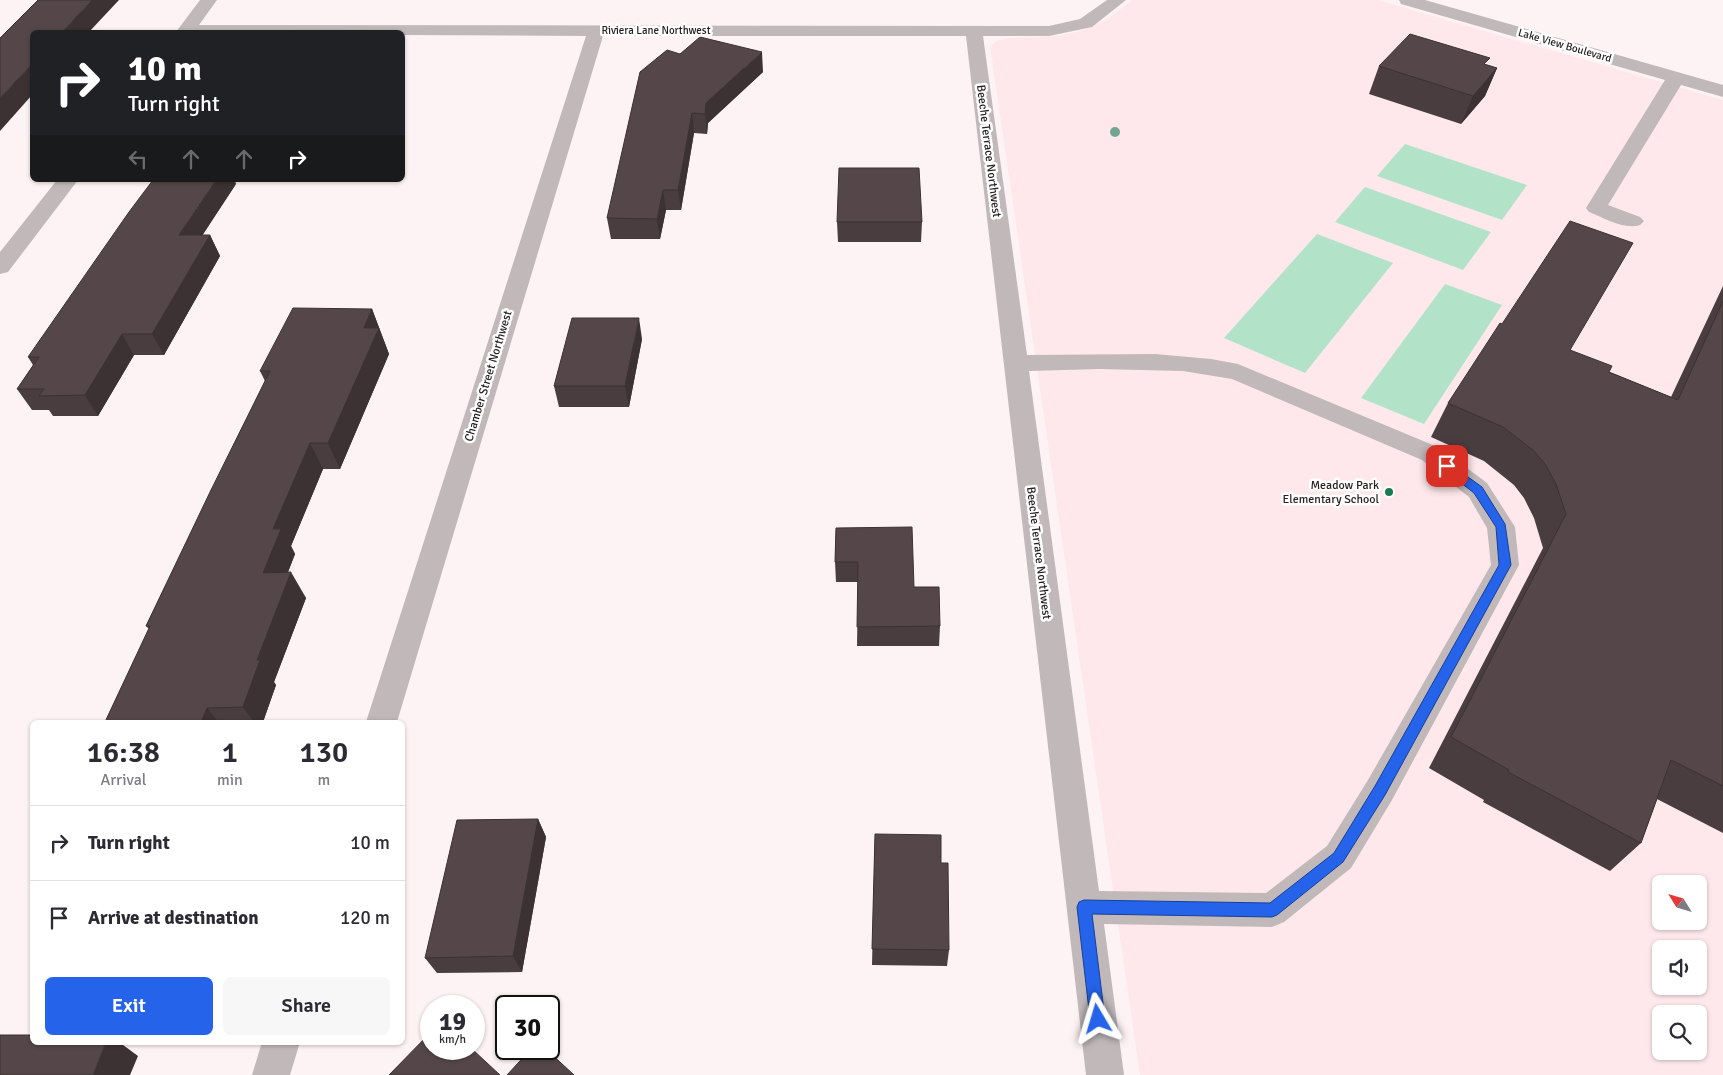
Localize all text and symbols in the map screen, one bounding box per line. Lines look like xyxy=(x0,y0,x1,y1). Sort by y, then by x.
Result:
street label: Riviera Lane Northwest xyxy=(601,24,711,37)
street label: Lake View Boulevard xyxy=(1517,26,1613,65)
text: 10 m xyxy=(128,47,202,90)
icon: right xyxy=(45,50,110,115)
street label: Beeche Terrace Northwest xyxy=(973,84,1004,218)
text: Turn right xyxy=(128,90,220,117)
icon: left xyxy=(124,145,152,173)
icon: ahead xyxy=(177,145,205,173)
icon: ahead xyxy=(230,145,258,173)
icon: right xyxy=(283,145,311,173)
street label: Chamber Street Northwest xyxy=(461,309,516,444)
pin xyxy=(1426,445,1468,487)
icon: arrive xyxy=(1433,452,1461,480)
place label: Meadow Park Elementary School xyxy=(1283,478,1379,507)
street label: Beeche Terrace Northwest xyxy=(1023,486,1054,620)
marker: Meadow Park Elementary School xyxy=(1383,486,1395,498)
text: 16:38 xyxy=(87,734,160,771)
text: 1 xyxy=(222,734,238,771)
text: 130 xyxy=(300,734,348,771)
text: Arrival xyxy=(100,770,146,790)
text: min xyxy=(217,770,243,790)
text: m xyxy=(317,770,330,790)
icon: right xyxy=(45,829,73,857)
text: Turn right xyxy=(88,831,170,855)
text: 10 m xyxy=(350,831,390,855)
north arrow xyxy=(1652,875,1708,930)
map controls xyxy=(1652,875,1707,1060)
icon: arrive xyxy=(45,904,73,932)
text: Arrive at destination xyxy=(88,906,259,930)
text: 120 m xyxy=(340,906,390,930)
button: sound xyxy=(1652,940,1707,995)
button: Exit xyxy=(45,977,213,1035)
button: Share xyxy=(223,977,390,1035)
position arrow xyxy=(1071,992,1123,1044)
speed limit sign: 30 xyxy=(495,995,560,1060)
button: search xyxy=(1652,1005,1707,1060)
text: 19 xyxy=(439,1006,466,1037)
text: km/h xyxy=(439,1032,466,1047)

